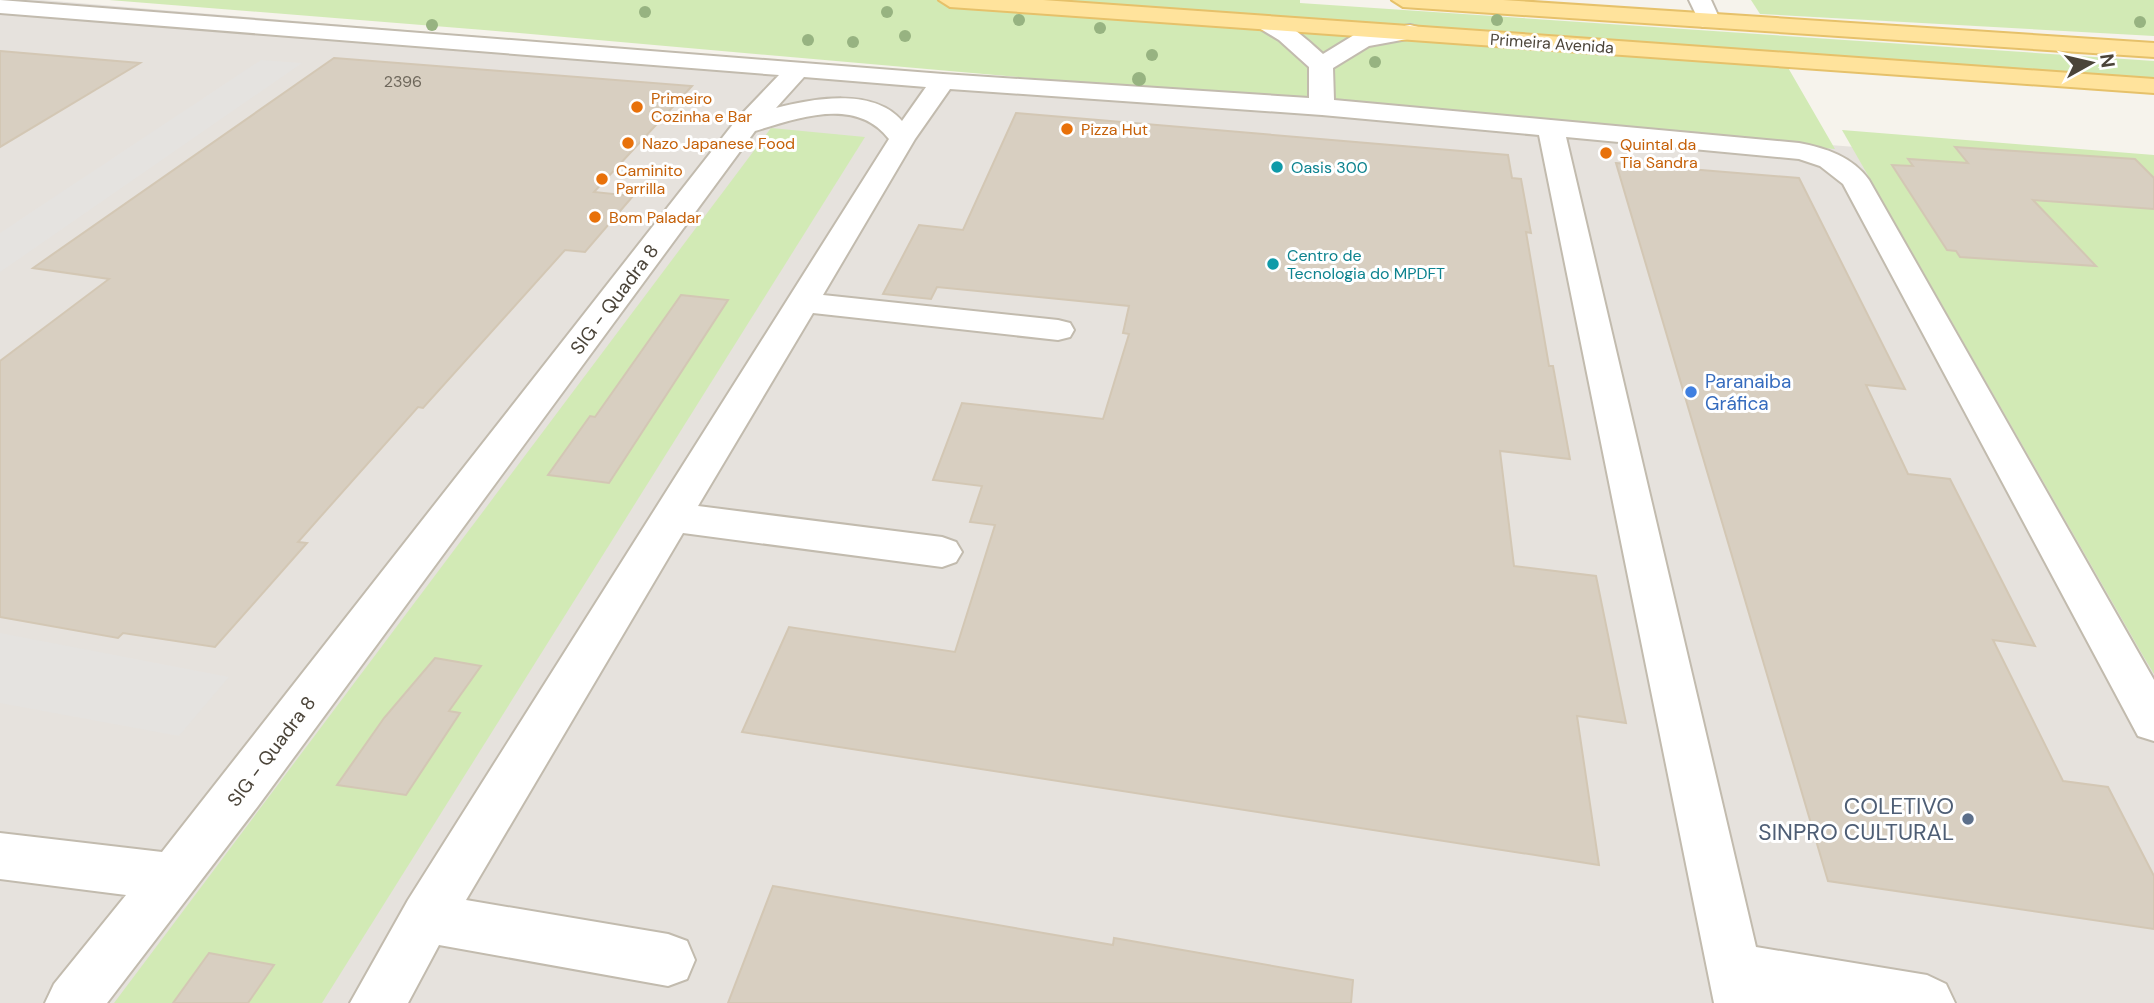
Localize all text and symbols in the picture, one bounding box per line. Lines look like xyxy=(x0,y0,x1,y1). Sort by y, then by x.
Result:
north arrow xyxy=(2056,28,2126,98)
street label: Primeira Avenida xyxy=(1489,29,1614,58)
text: N xyxy=(2094,52,2121,69)
house number: 2396 xyxy=(384,71,422,92)
place label: Primeiro Cozinha e Bar xyxy=(651,88,752,127)
marker: Primeiro Cozinha e Bar xyxy=(629,99,645,115)
place label: Pizza Hut xyxy=(1081,119,1148,140)
marker: Pizza Hut xyxy=(1059,121,1075,137)
place label: Nazo Japanese Food xyxy=(642,133,795,154)
place label: Quintal da Tia Sandra xyxy=(1620,134,1698,173)
marker: Nazo Japanese Food xyxy=(620,135,636,151)
marker: Quintal da Tia Sandra xyxy=(1598,145,1614,161)
place label: Oasis 300 xyxy=(1291,157,1368,178)
marker: Oasis 300 xyxy=(1269,159,1285,175)
place label: Caminito Parrilla xyxy=(616,160,683,199)
marker: Caminito Parrilla xyxy=(594,171,610,187)
place label: Bom Paladar xyxy=(609,207,701,228)
marker: Bom Paladar xyxy=(587,209,603,225)
street label: SIG - Quadra 8 xyxy=(565,239,664,360)
place label: Centro de Tecnologia do MPDFT xyxy=(1287,245,1445,284)
marker: Centro de Tecnologia do MPDFT xyxy=(1265,256,1281,272)
place label: Paranaiba Gráfica xyxy=(1705,369,1791,416)
marker: Paranaiba Gráfica xyxy=(1683,384,1699,400)
street label: SIG - Quadra 8 xyxy=(222,691,321,812)
place label: COLETIVO SINPRO CULTURAL xyxy=(1758,791,1954,847)
marker: COLETIVO SINPRO CULTURAL xyxy=(1960,811,1976,827)

